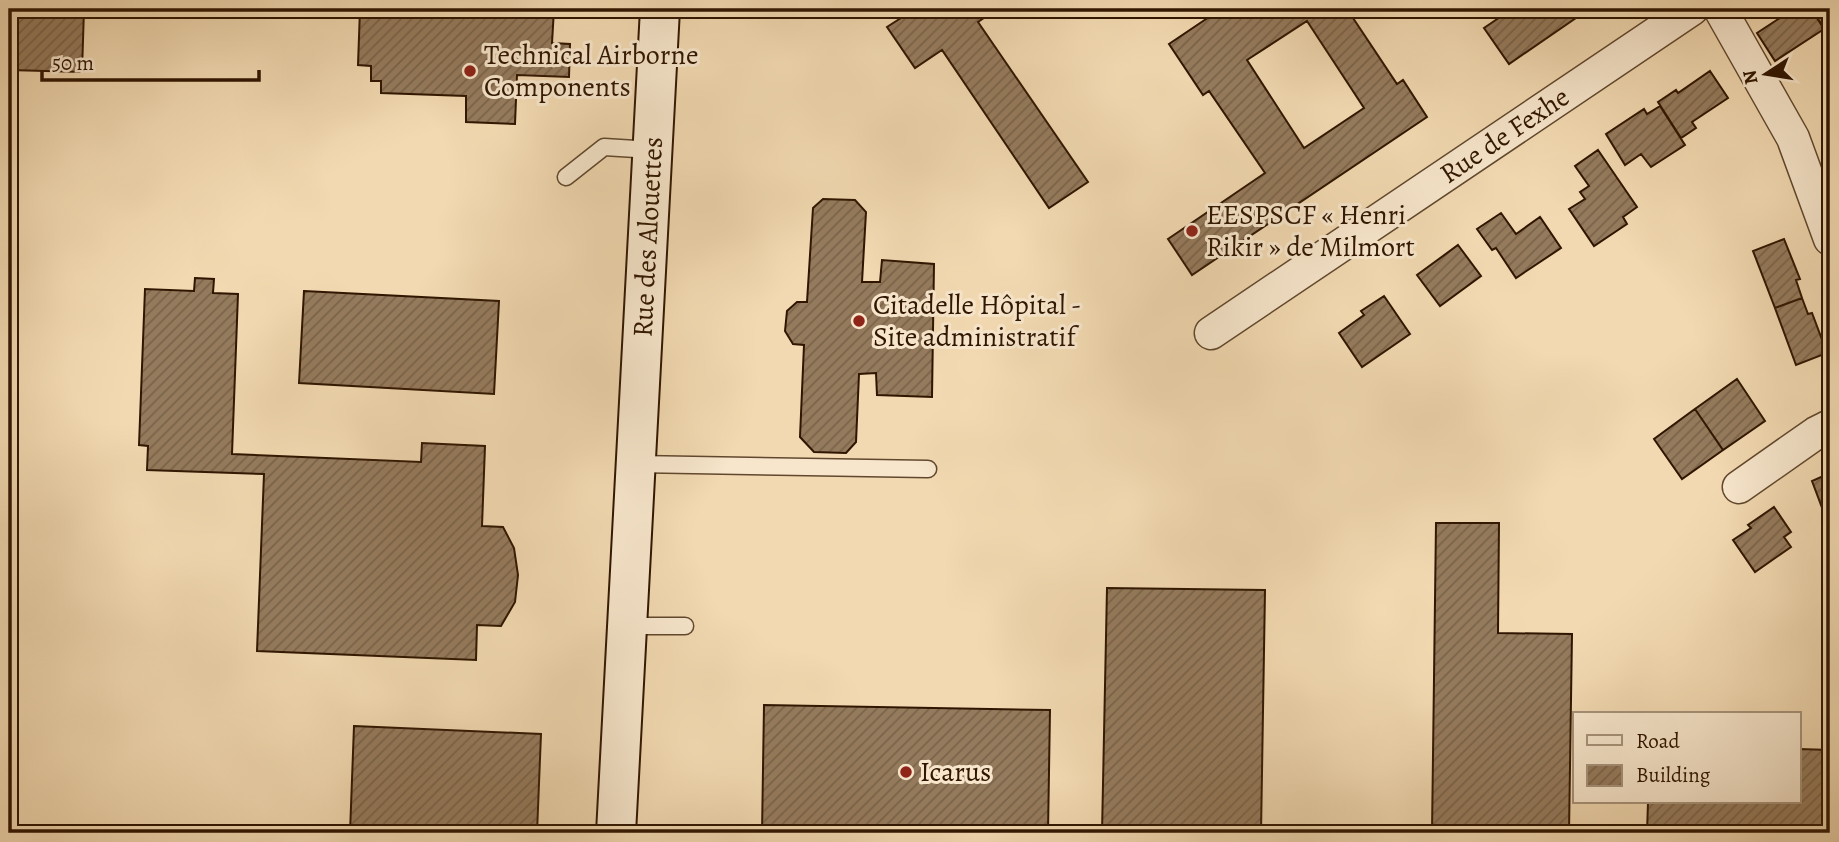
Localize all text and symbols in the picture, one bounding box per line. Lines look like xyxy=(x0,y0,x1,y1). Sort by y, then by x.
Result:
place label: Technical Airborne Components xyxy=(484,36,698,106)
scale bar xyxy=(42,38,259,82)
north arrow xyxy=(1730,38,1800,108)
text: 50 m xyxy=(52,49,94,77)
marker: Technical Airborne Components xyxy=(462,63,478,79)
text: N xyxy=(1736,68,1765,87)
street label: Rue de Fexhe xyxy=(1432,78,1577,192)
street label: Rue des Alouettes xyxy=(624,136,672,338)
place label: EESPSCF « Henri Rikir » de Milmort xyxy=(1206,196,1415,266)
marker: EESPSCF « Henri Rikir » de Milmort xyxy=(1184,223,1200,239)
place label: Citadelle Hôpital - Site administratif xyxy=(873,286,1081,356)
marker: Citadelle Hôpital - Site administratif xyxy=(851,313,867,329)
legend xyxy=(1573,712,1800,804)
text: Road xyxy=(1636,727,1680,755)
place label: Icarus xyxy=(920,753,991,791)
text: Building xyxy=(1636,761,1711,789)
marker: Icarus xyxy=(898,764,914,780)

